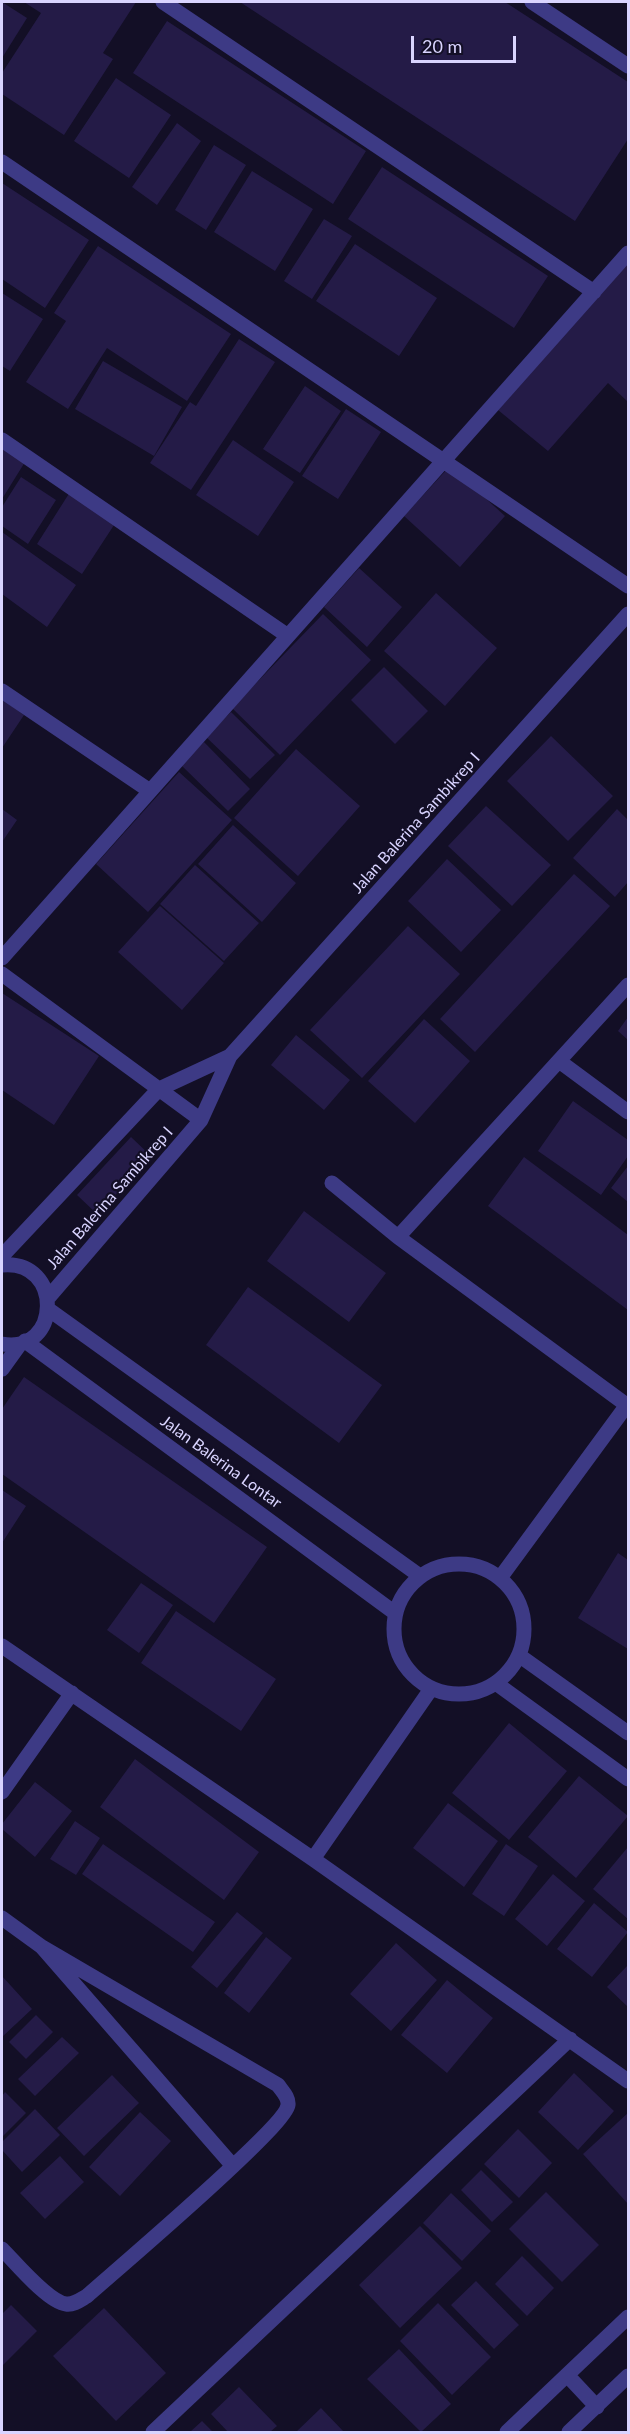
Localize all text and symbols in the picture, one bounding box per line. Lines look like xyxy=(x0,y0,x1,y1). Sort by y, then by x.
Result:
scale bar xyxy=(414,24,519,62)
text: 20 m xyxy=(422,35,462,57)
street label: Jalan Balerina Sambikrep I xyxy=(348,749,484,897)
street label: Jalan Balerina Sambikrep I xyxy=(43,1123,177,1273)
street label: Jalan Balerina Lontar xyxy=(157,1412,285,1512)

